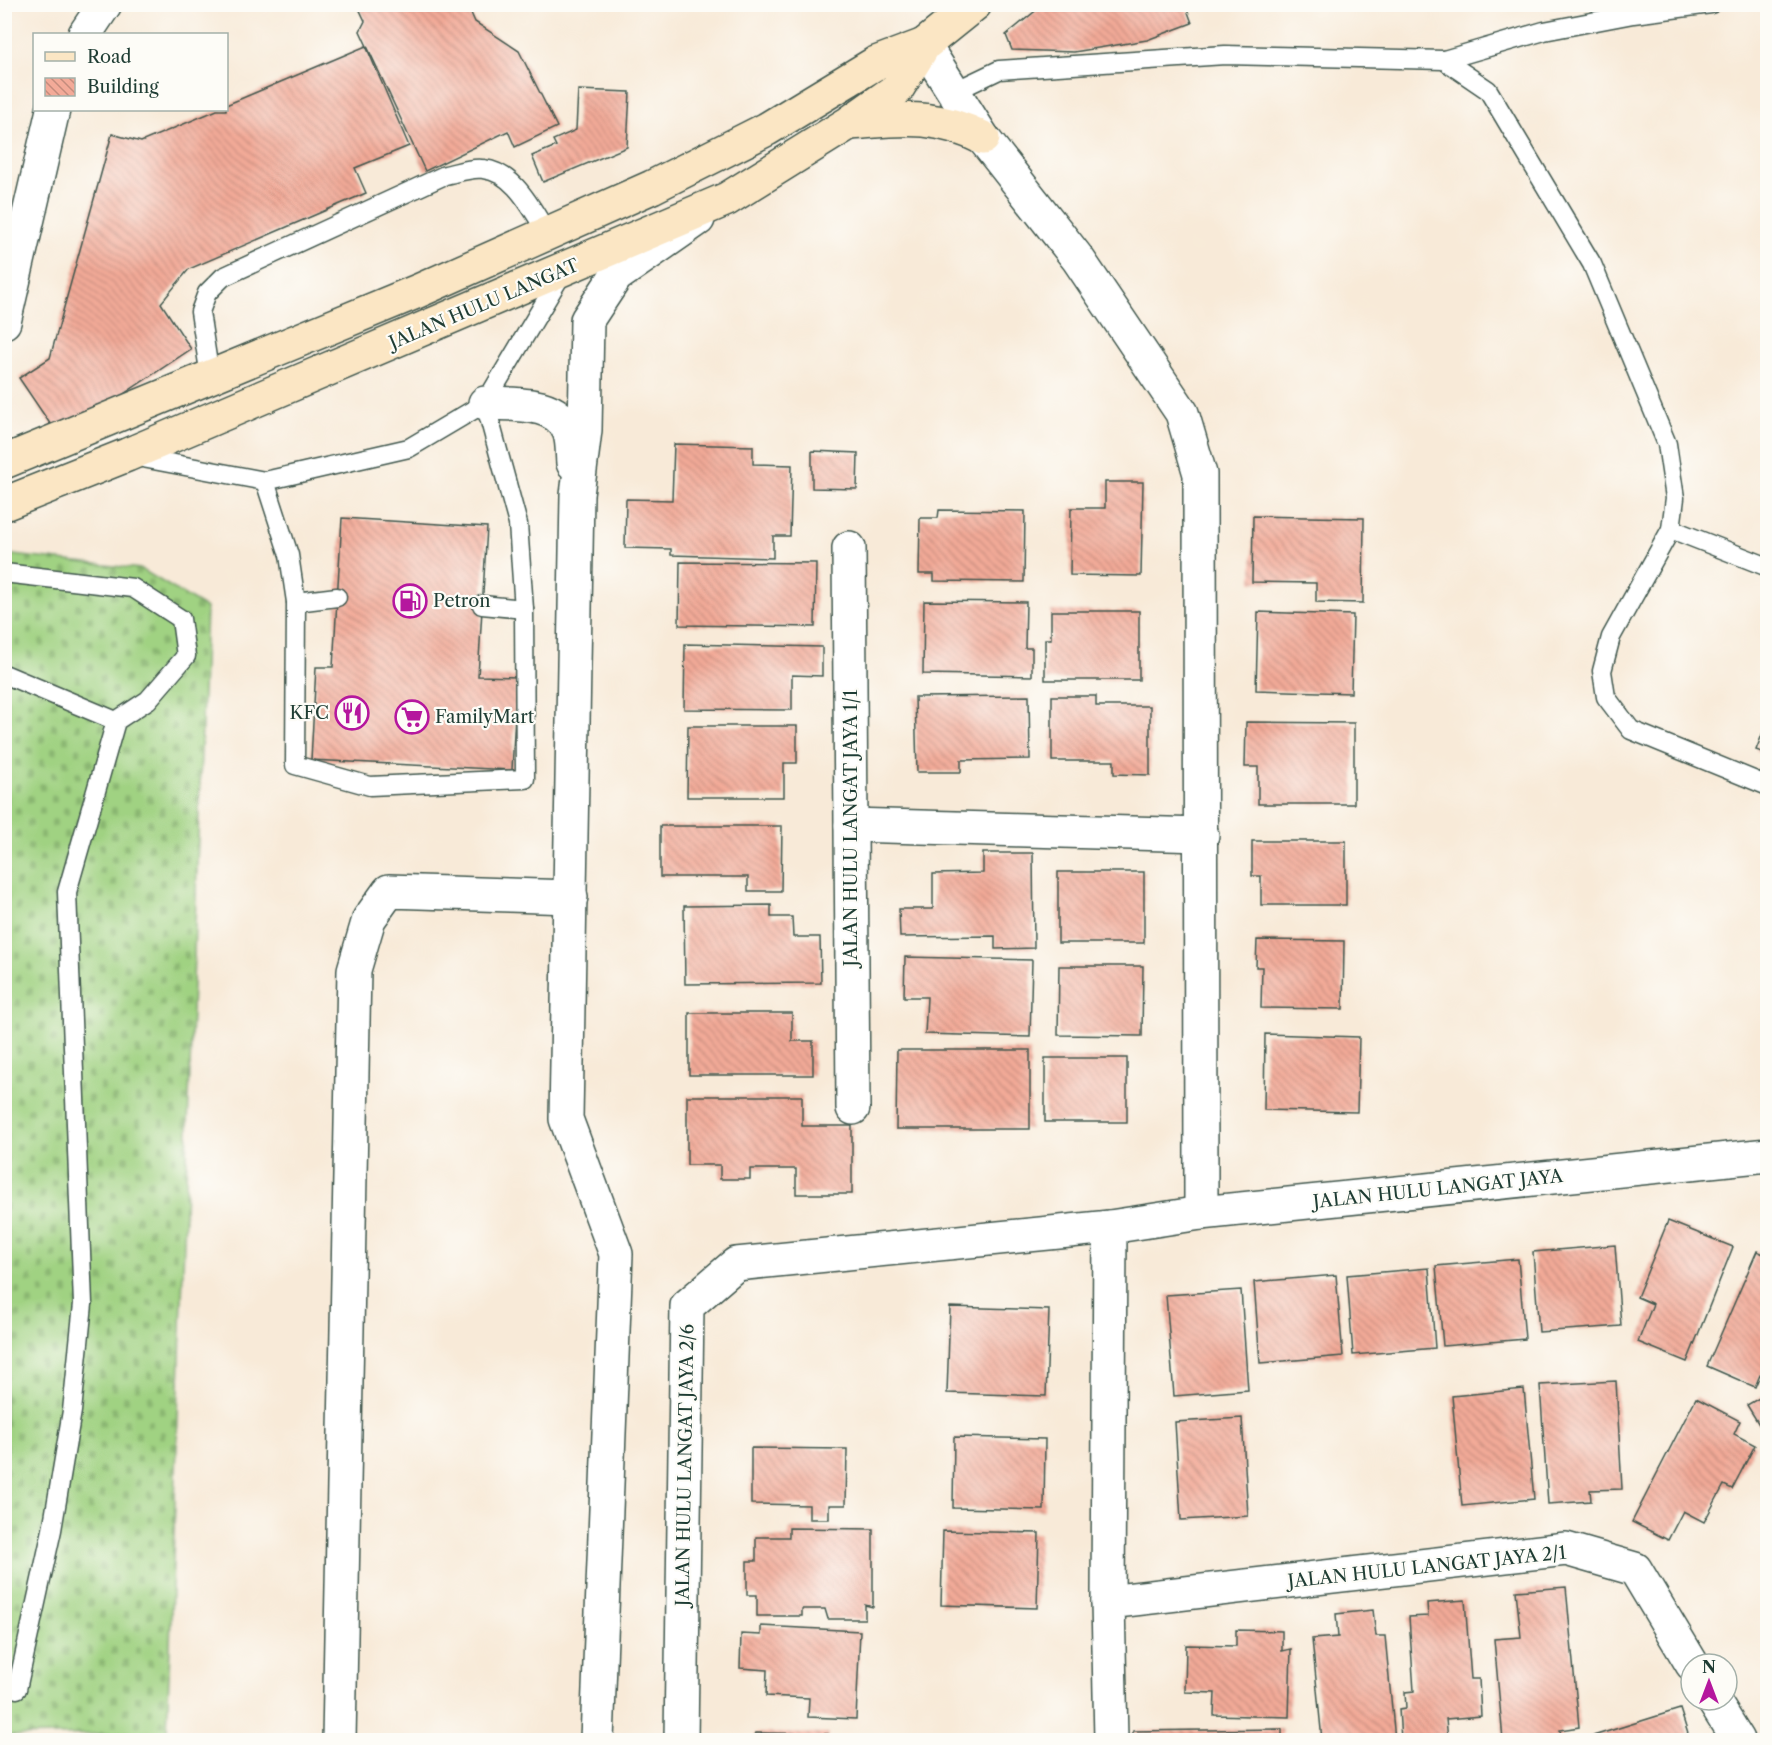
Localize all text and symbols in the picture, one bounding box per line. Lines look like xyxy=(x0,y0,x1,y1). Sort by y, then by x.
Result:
legend xyxy=(33,33,228,111)
text: Road xyxy=(87,46,132,68)
text: Building xyxy=(87,76,159,98)
street label: JALAN HULU LANGAT xyxy=(383,254,583,355)
fuel station icon: Petron xyxy=(392,583,428,619)
place label: Petron xyxy=(433,590,491,612)
street label: JALAN HULU LANGAT JAYA 1/1 xyxy=(840,689,862,969)
restaurant icon: KFC xyxy=(334,695,370,731)
supermarket icon: FamilyMart xyxy=(394,699,430,735)
place label: KFC xyxy=(289,702,329,724)
place label: FamilyMart xyxy=(435,706,535,728)
street label: JALAN HULU LANGAT JAYA xyxy=(1309,1165,1565,1213)
street label: JALAN HULU LANGAT JAYA 2/6 xyxy=(671,1324,698,1609)
street label: JALAN HULU LANGAT JAYA 2/1 xyxy=(1284,1541,1568,1593)
north arrow xyxy=(1679,1652,1739,1712)
text: N xyxy=(1702,1657,1716,1677)

